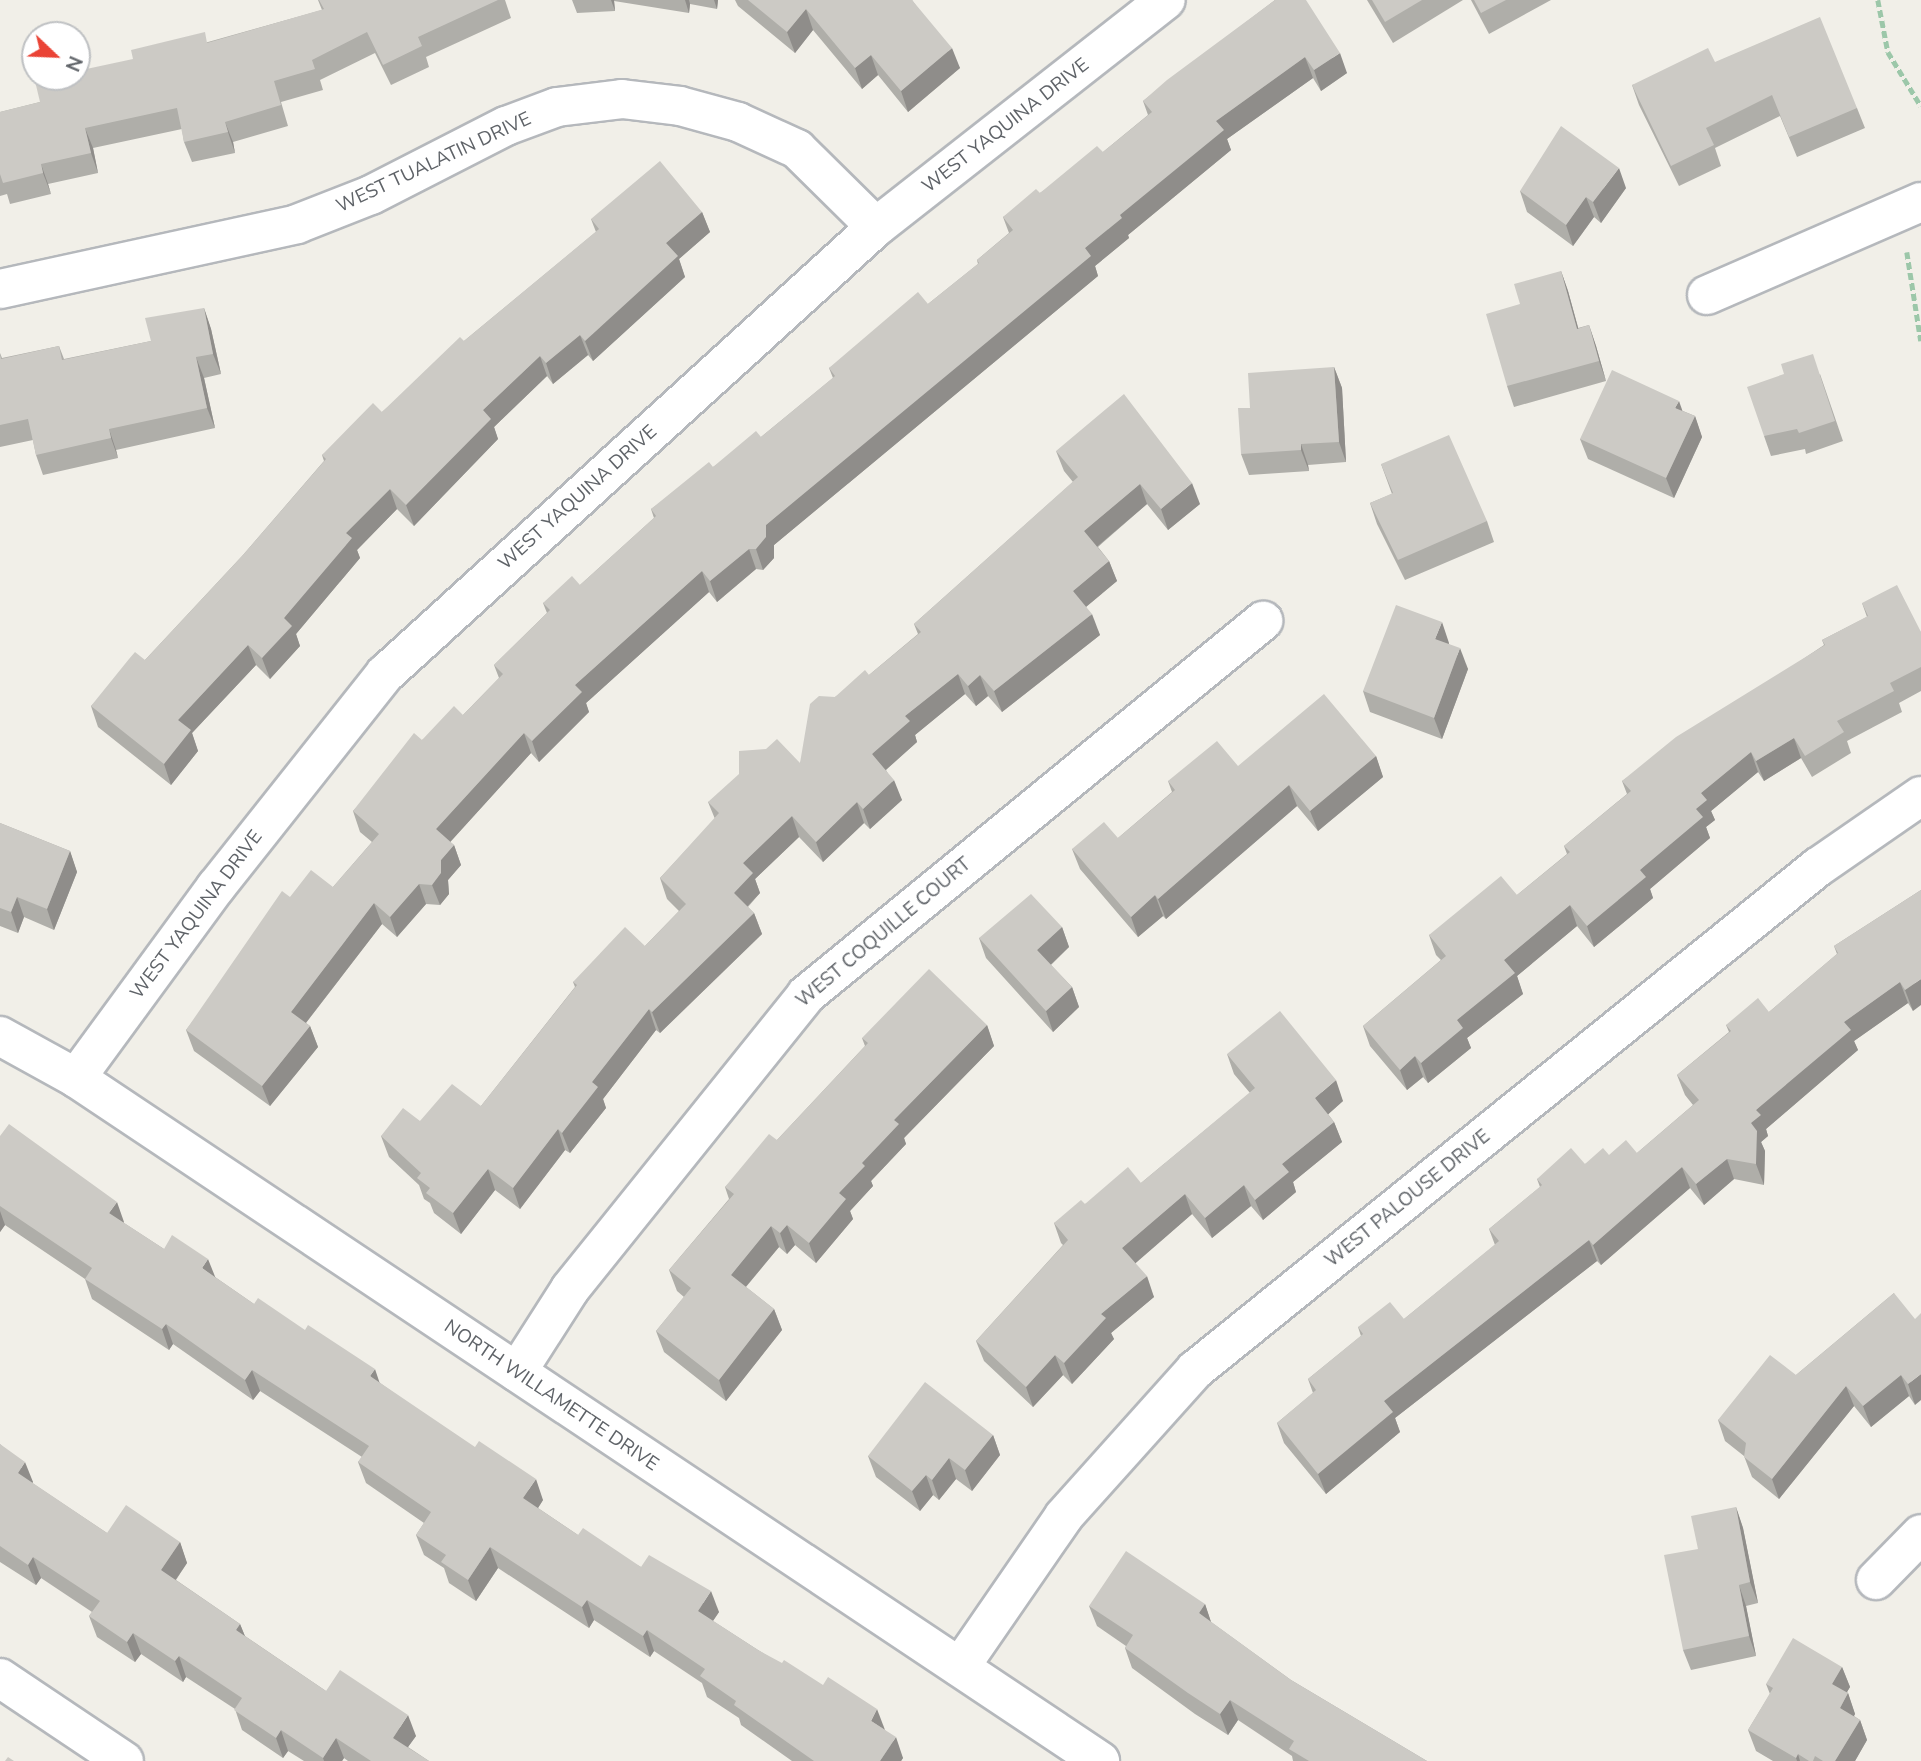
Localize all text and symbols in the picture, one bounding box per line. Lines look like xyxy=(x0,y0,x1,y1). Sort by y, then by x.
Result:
north arrow xyxy=(21,21,91,91)
text: N xyxy=(59,52,88,75)
street label: WEST YAQUINA DRIVE xyxy=(918,54,1094,198)
street label: WEST TUALATIN DRIVE xyxy=(333,108,535,218)
street label: WEST YAQUINA DRIVE xyxy=(494,421,662,575)
street label: WEST YAQUINA DRIVE xyxy=(126,826,268,1004)
street label: WEST COQUILLE COURT xyxy=(792,853,976,1013)
street label: WEST PALOUSE DRIVE xyxy=(1321,1125,1495,1273)
street label: NORTH WILLAMETTE DRIVE xyxy=(440,1316,662,1476)

